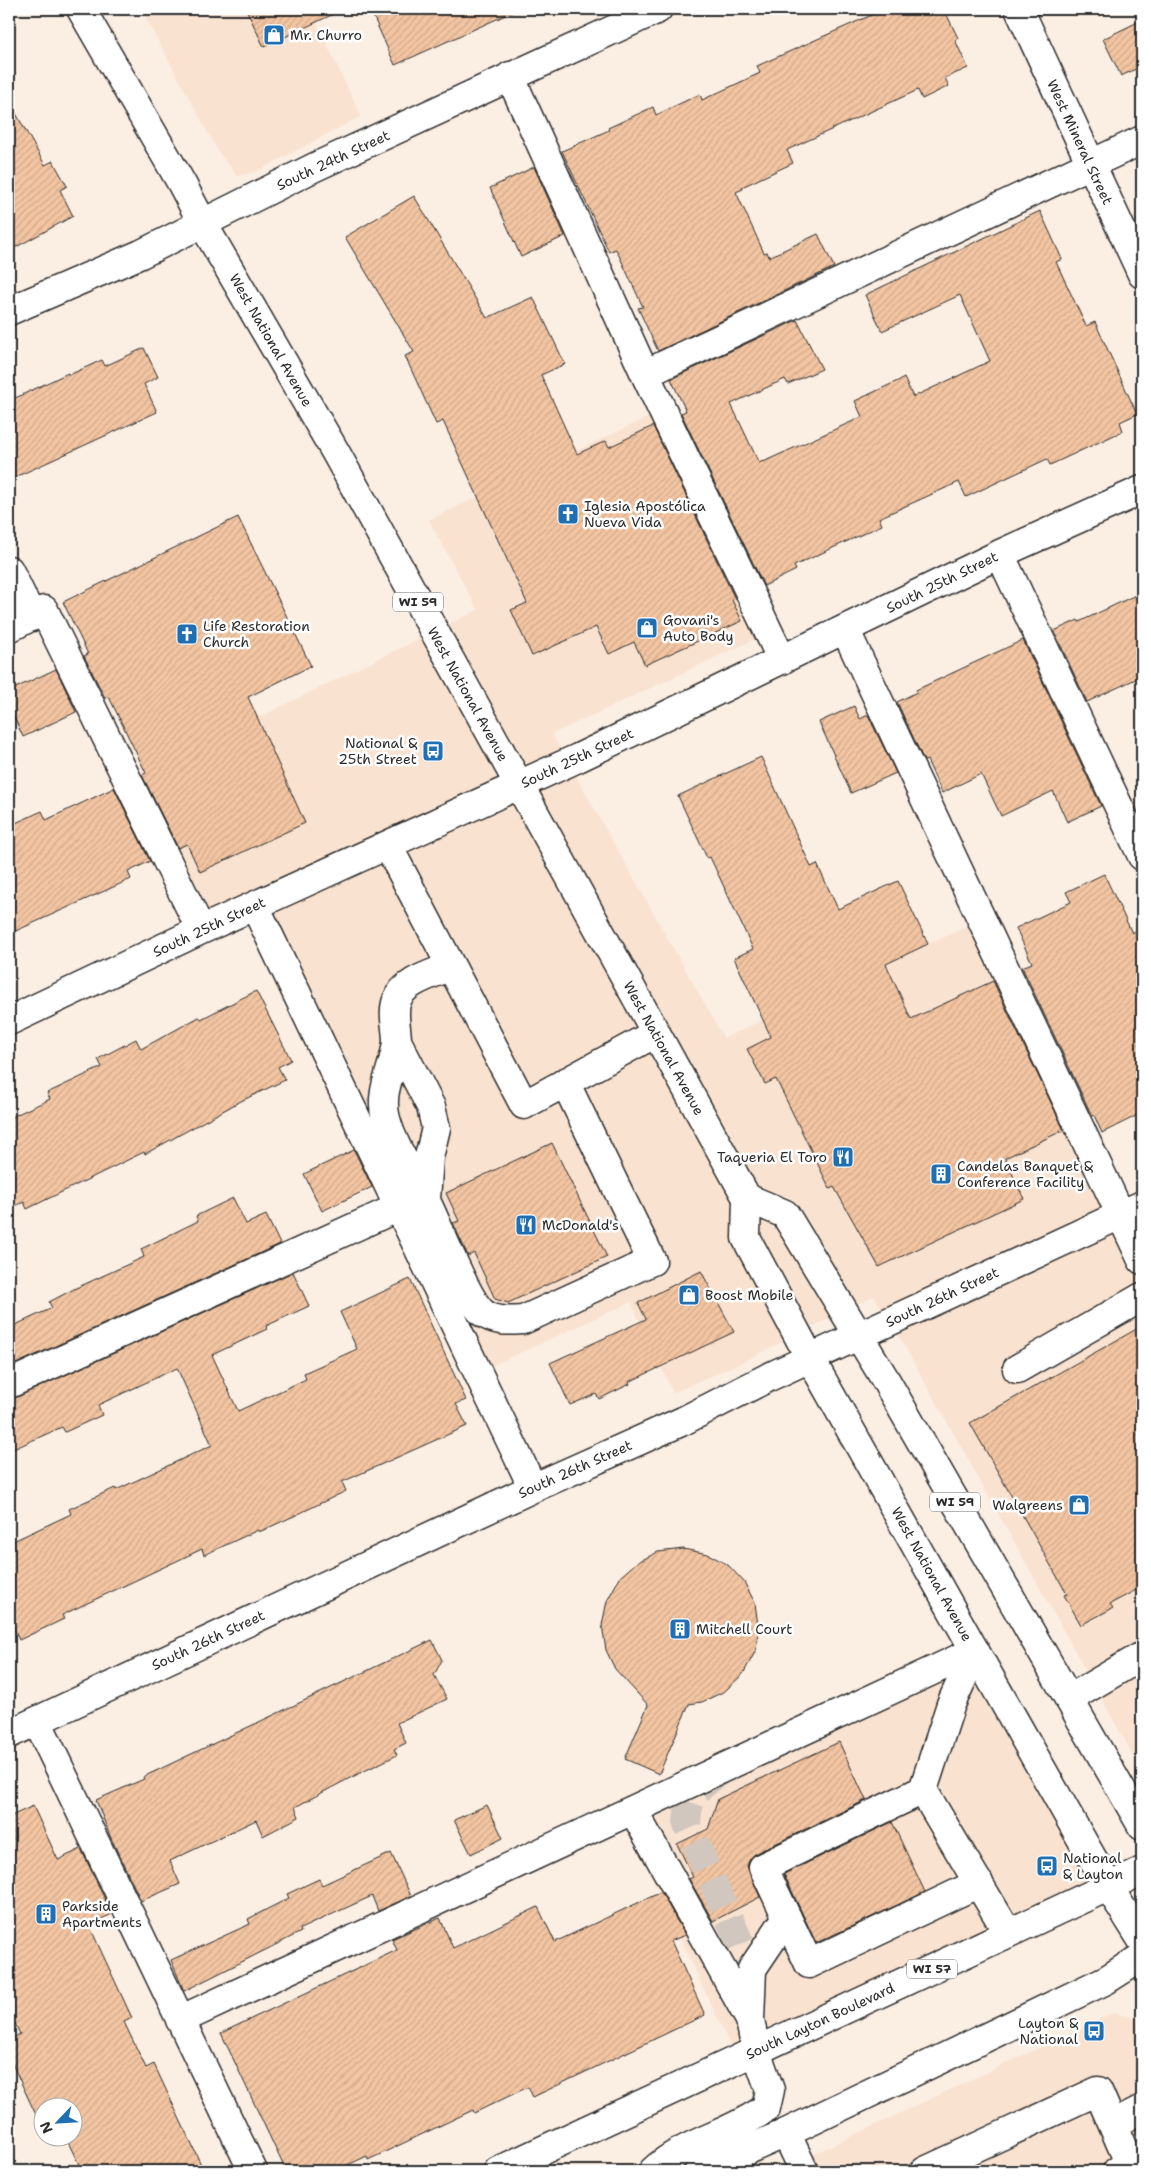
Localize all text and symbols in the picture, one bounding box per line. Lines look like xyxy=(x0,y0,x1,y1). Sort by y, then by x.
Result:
shop icon: Mr. Churro xyxy=(262,23,286,47)
place label: Mr. Churro xyxy=(290,26,362,44)
street label: West Mineral Street xyxy=(1043,77,1117,207)
street label: South 24th Street xyxy=(274,126,392,194)
street label: West National Avenue xyxy=(225,270,317,410)
place label: Iglesia Apostólica Nueva Vida xyxy=(584,497,706,531)
church icon: Iglesia Apostólica Nueva Vida xyxy=(556,502,580,526)
street label: South 25th Street xyxy=(883,547,1001,617)
road number: WI 59 xyxy=(393,592,443,612)
place label: Govani's Auto Body xyxy=(663,611,733,645)
shop icon: Govani's Auto Body xyxy=(635,616,659,640)
place label: Life Restoration Church xyxy=(203,617,310,651)
church icon: Life Restoration Church xyxy=(175,622,199,646)
street label: West National Avenue xyxy=(424,624,512,764)
street label: South 25th Street xyxy=(518,724,636,792)
place label: National & 25th Street xyxy=(338,734,417,768)
bus stop icon: National & 25th Street xyxy=(421,739,445,763)
street label: South 25th Street xyxy=(150,893,268,961)
street label: West National Avenue xyxy=(620,978,708,1118)
restaurant icon: Taqueria El Toro xyxy=(831,1145,855,1169)
place label: Taqueria El Toro xyxy=(717,1148,827,1166)
place label: Candelas Banquet & Conference Facility xyxy=(957,1157,1093,1191)
building icon: Candelas Banquet & Conference Facility xyxy=(929,1162,953,1186)
restaurant icon: McDonald's xyxy=(514,1213,538,1237)
place label: McDonald's xyxy=(542,1216,619,1234)
street label: South 26th Street xyxy=(883,1263,1001,1331)
shop icon: Boost Mobile xyxy=(677,1283,701,1307)
place label: Boost Mobile xyxy=(705,1286,793,1304)
street label: South 26th Street xyxy=(515,1436,635,1502)
road number: WI 59 xyxy=(930,1492,980,1511)
shop icon: Walgreens xyxy=(1067,1493,1091,1517)
place label: Walgreens xyxy=(992,1496,1063,1514)
street label: West National Avenue xyxy=(888,1504,976,1644)
street label: South 26th Street xyxy=(149,1606,267,1674)
building icon: Mitchell Court xyxy=(668,1617,692,1641)
place label: Mitchell Court xyxy=(696,1620,792,1638)
place label: National & Layton xyxy=(1063,1849,1124,1883)
bus stop icon: National & Layton xyxy=(1035,1854,1059,1878)
place label: Parkside Apartments xyxy=(62,1897,142,1931)
building icon: Parkside Apartments xyxy=(34,1902,58,1926)
road number: WI 57 xyxy=(907,1960,957,1978)
street label: South Layton Boulevard xyxy=(743,1979,897,2063)
place label: Layton & National xyxy=(1018,2014,1079,2048)
bus stop icon: Layton & National xyxy=(1082,2019,1106,2043)
north arrow xyxy=(32,2098,82,2148)
text: N xyxy=(36,2119,57,2136)

